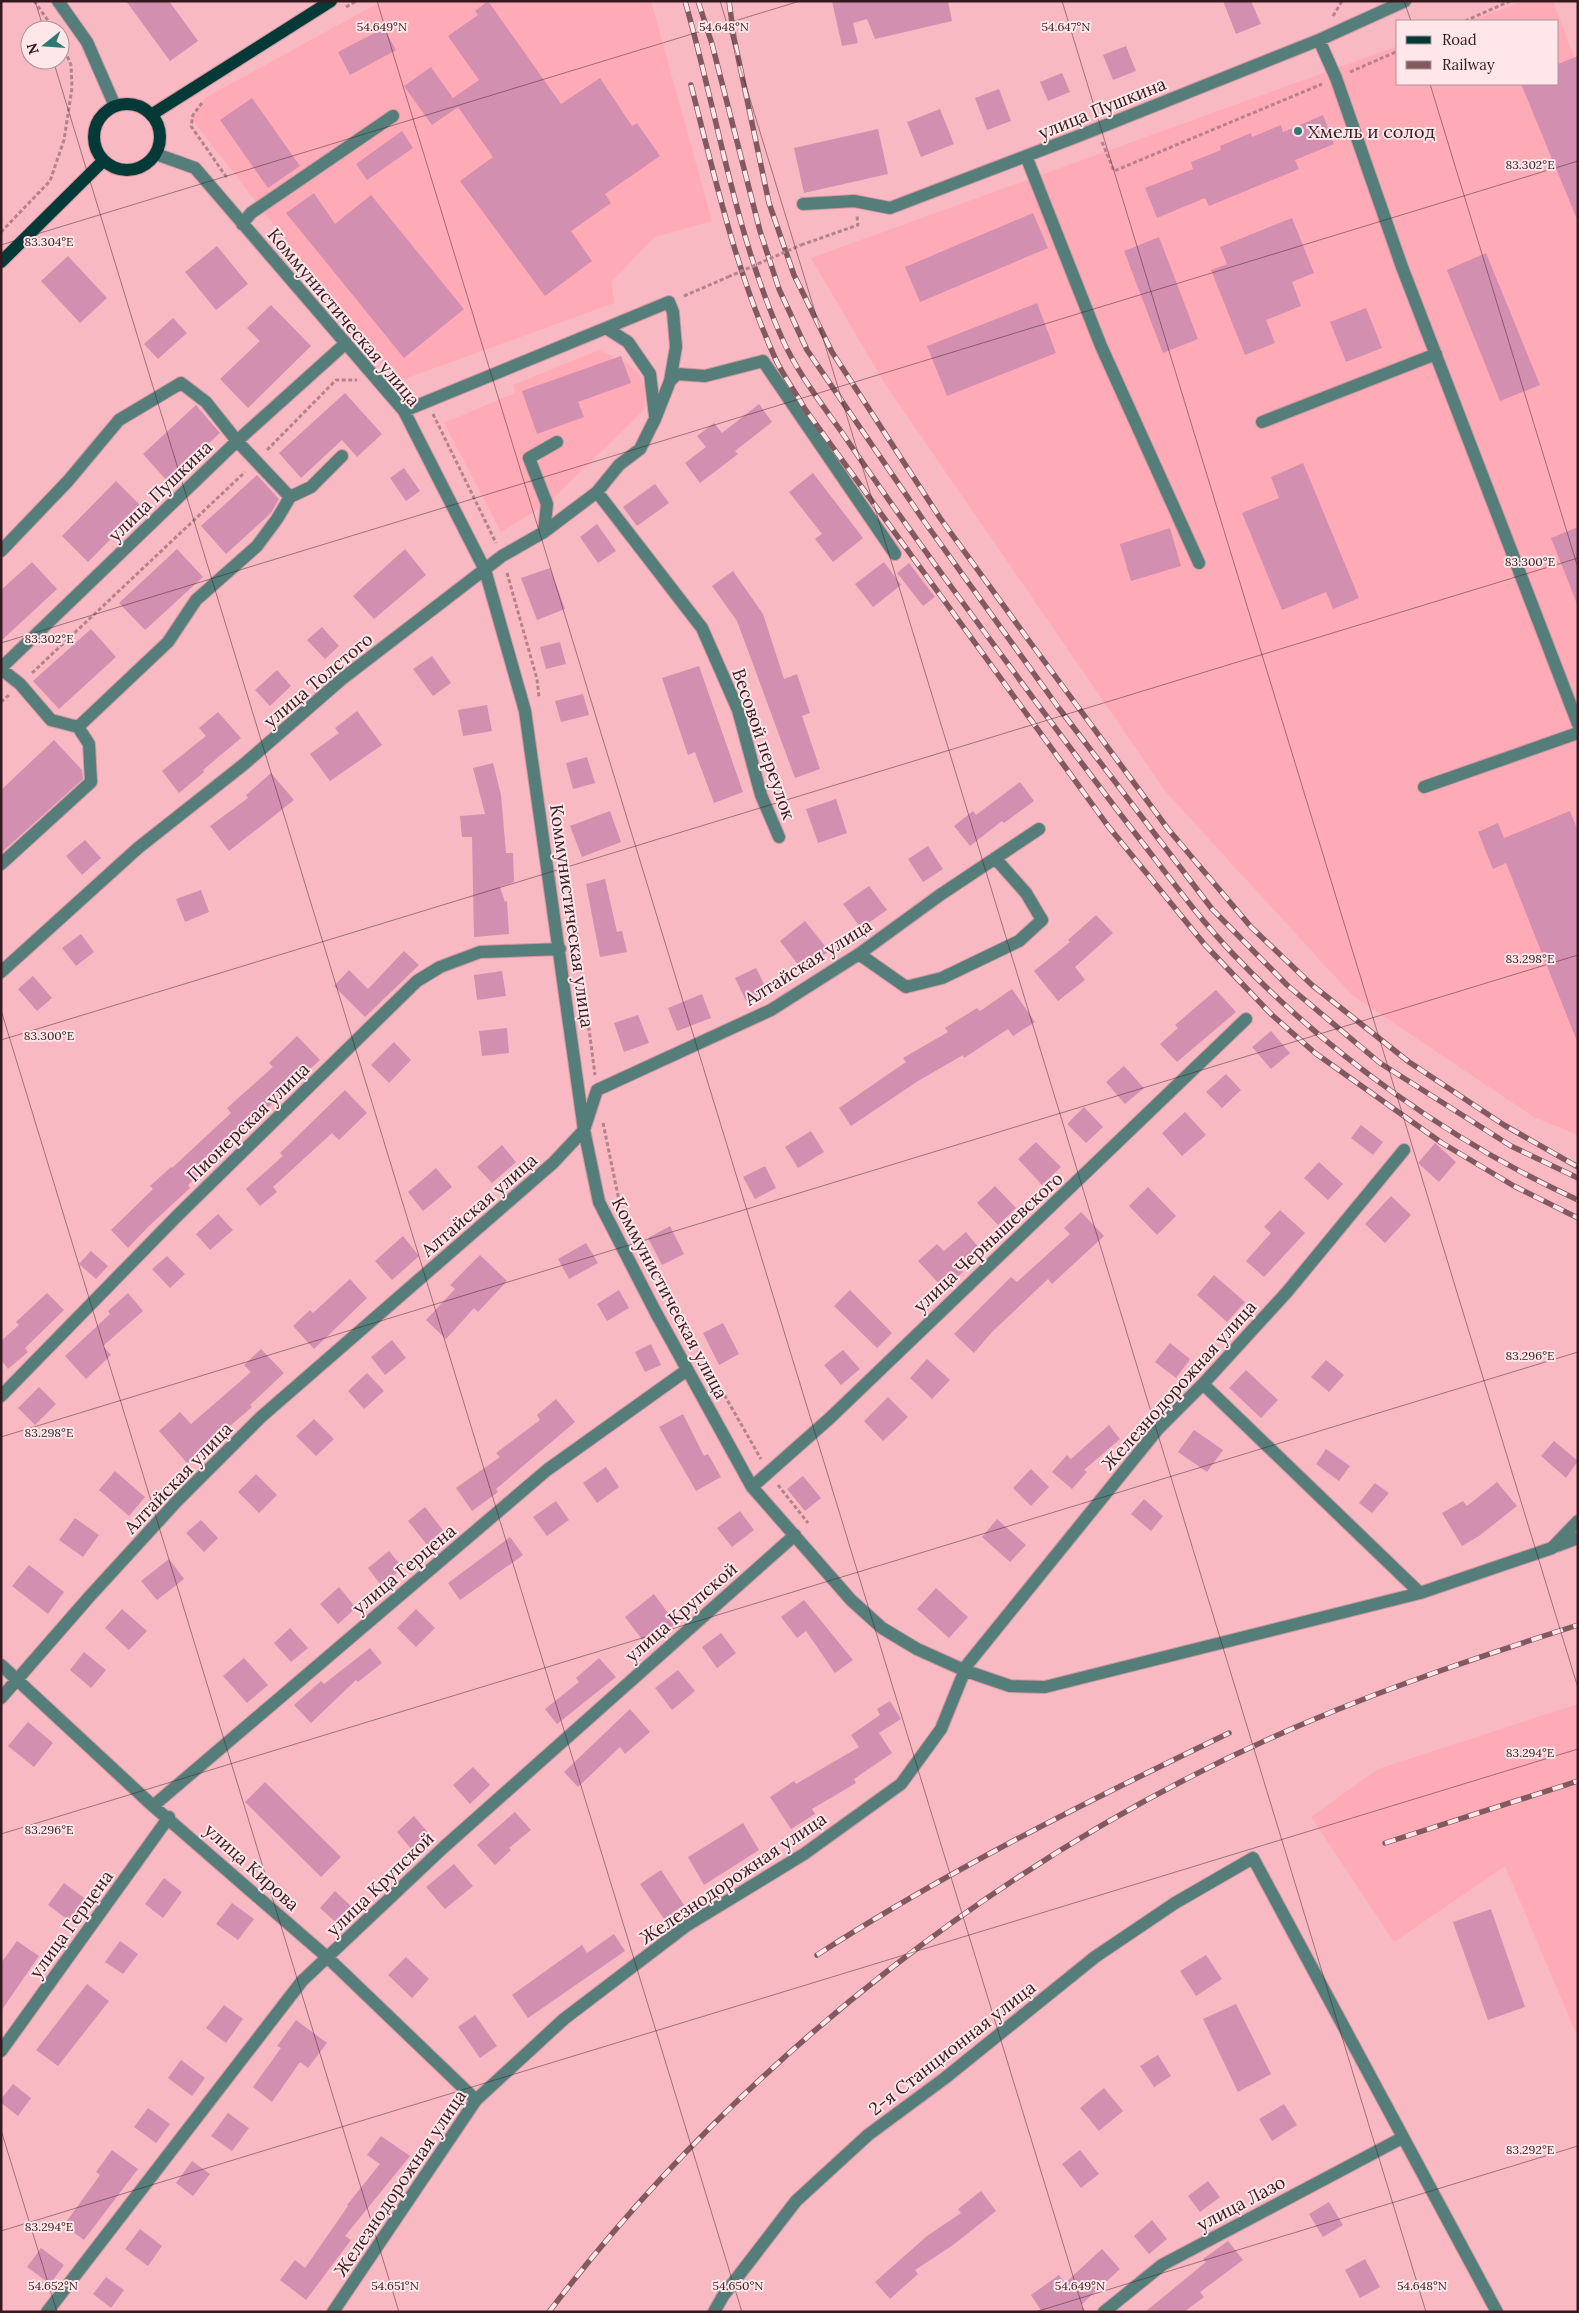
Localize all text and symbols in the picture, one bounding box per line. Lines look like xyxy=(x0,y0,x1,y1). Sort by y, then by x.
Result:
text: 54.649°N xyxy=(357,19,407,34)
text: 54.648°N xyxy=(699,19,749,34)
text: 54.647°N xyxy=(1042,19,1090,34)
north arrow xyxy=(20,20,70,70)
legend xyxy=(1396,20,1559,85)
text: Road xyxy=(1442,30,1477,49)
text: N xyxy=(22,41,43,57)
text: Railway xyxy=(1442,55,1495,74)
street label: улица Пушкина xyxy=(1035,72,1169,144)
place label: Хмель и солод xyxy=(1308,120,1435,143)
marker: Хмель и солод xyxy=(1292,125,1304,137)
text: 83.302°E xyxy=(1505,157,1555,172)
street label: Коммунистическая улица xyxy=(263,223,425,411)
text: 83.304°E xyxy=(24,234,74,249)
street label: улица Пушкина xyxy=(103,436,217,546)
text: 83.300°E xyxy=(1505,554,1555,569)
street label: улица Толстого xyxy=(259,628,377,732)
text: 83.302°E xyxy=(24,631,74,646)
street label: Весовой переулок xyxy=(727,665,801,823)
street label: Коммунистическая улица xyxy=(545,803,599,1029)
street label: Алтайская улица xyxy=(739,914,876,1011)
text: 83.298°E xyxy=(1506,951,1554,966)
text: 83.300°E xyxy=(24,1028,74,1043)
street label: Пионерская улица xyxy=(182,1057,314,1187)
street label: Алтайская улица xyxy=(416,1148,542,1262)
street label: улица Чернышевского xyxy=(909,1167,1067,1317)
street label: Коммунистическая улица xyxy=(607,1193,733,1403)
street label: Железнодорожная улица xyxy=(1097,1295,1261,1475)
text: 83.296°E xyxy=(1505,1348,1555,1363)
street label: Алтайская улица xyxy=(118,1417,237,1539)
text: 83.298°E xyxy=(25,1425,73,1440)
street label: улица Герцена xyxy=(348,1519,460,1619)
street label: улица Крупской xyxy=(620,1557,742,1667)
text: 83.294°E xyxy=(1506,1745,1554,1760)
street label: Железнодорожная улица xyxy=(635,1807,831,1949)
street label: улица Кирова xyxy=(200,1818,304,1916)
text: 83.296°E xyxy=(24,1822,74,1837)
street label: улица Крупской xyxy=(321,1827,439,1941)
street label: улица Герцена xyxy=(24,1865,118,1983)
street label: 2-я Станционная улица xyxy=(864,1976,1040,2120)
street label: Железнодорожная улица xyxy=(329,2085,471,2281)
text: 83.292°E xyxy=(1506,2142,1554,2157)
street label: улица Лазо xyxy=(1193,2170,1289,2236)
text: 83.294°E xyxy=(25,2219,73,2234)
text: 54.652°N xyxy=(28,2278,78,2293)
text: 54.651°N xyxy=(371,2278,419,2293)
text: 54.650°N xyxy=(713,2278,763,2293)
text: 54.649°N xyxy=(1055,2278,1105,2293)
text: 54.648°N xyxy=(1397,2278,1447,2293)

